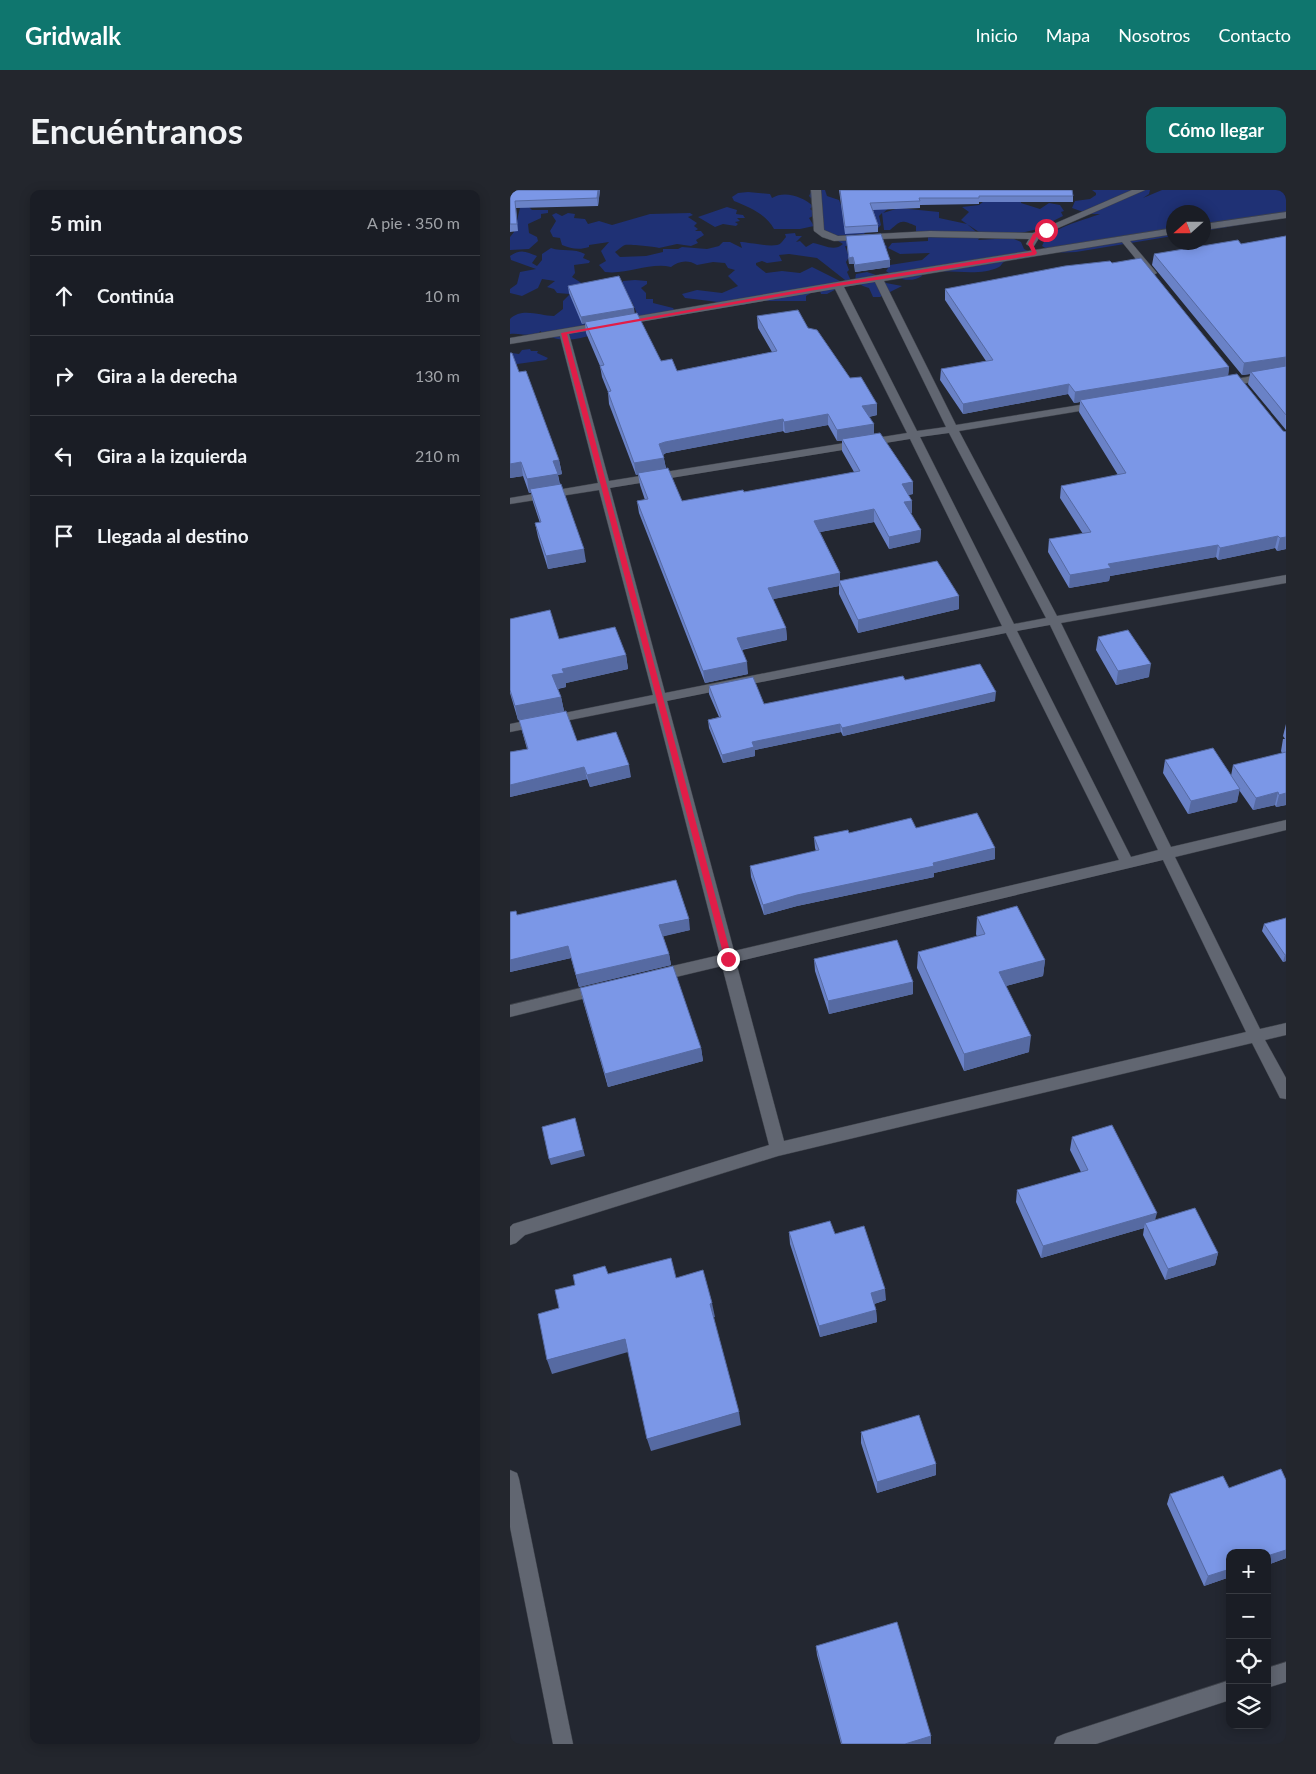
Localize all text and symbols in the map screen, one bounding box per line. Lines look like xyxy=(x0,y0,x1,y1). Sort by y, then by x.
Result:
text: Gridwalk xyxy=(25,21,121,50)
text: Inicio xyxy=(975,24,1018,46)
text: Mapa xyxy=(1046,24,1090,46)
text: Nosotros xyxy=(1118,24,1190,46)
text: Contacto xyxy=(1218,24,1291,46)
button: Cómo llegar xyxy=(1146,107,1286,153)
text: Encuéntranos xyxy=(30,109,243,151)
north arrow xyxy=(1166,205,1211,250)
text: 5 min xyxy=(50,210,102,235)
text: A pie · 350 m xyxy=(367,213,460,232)
route start xyxy=(1035,219,1058,242)
icon: ahead xyxy=(50,282,78,310)
text: Continúa xyxy=(97,284,174,307)
text: 10 m xyxy=(424,286,460,305)
icon: right xyxy=(50,362,78,390)
text: Gira a la derecha xyxy=(97,364,237,387)
text: 130 m xyxy=(415,366,460,385)
icon: left xyxy=(50,442,78,470)
text: Gira a la izquierda xyxy=(97,444,247,467)
text: 210 m xyxy=(415,446,460,465)
icon: arrive xyxy=(50,522,78,550)
text: Llegada al destino xyxy=(97,524,249,547)
route end xyxy=(717,948,740,971)
map controls xyxy=(1226,1549,1271,1729)
button: + xyxy=(1226,1549,1271,1594)
button: − xyxy=(1226,1594,1271,1639)
button: locate xyxy=(1226,1639,1271,1684)
button: layers xyxy=(1226,1684,1271,1729)

